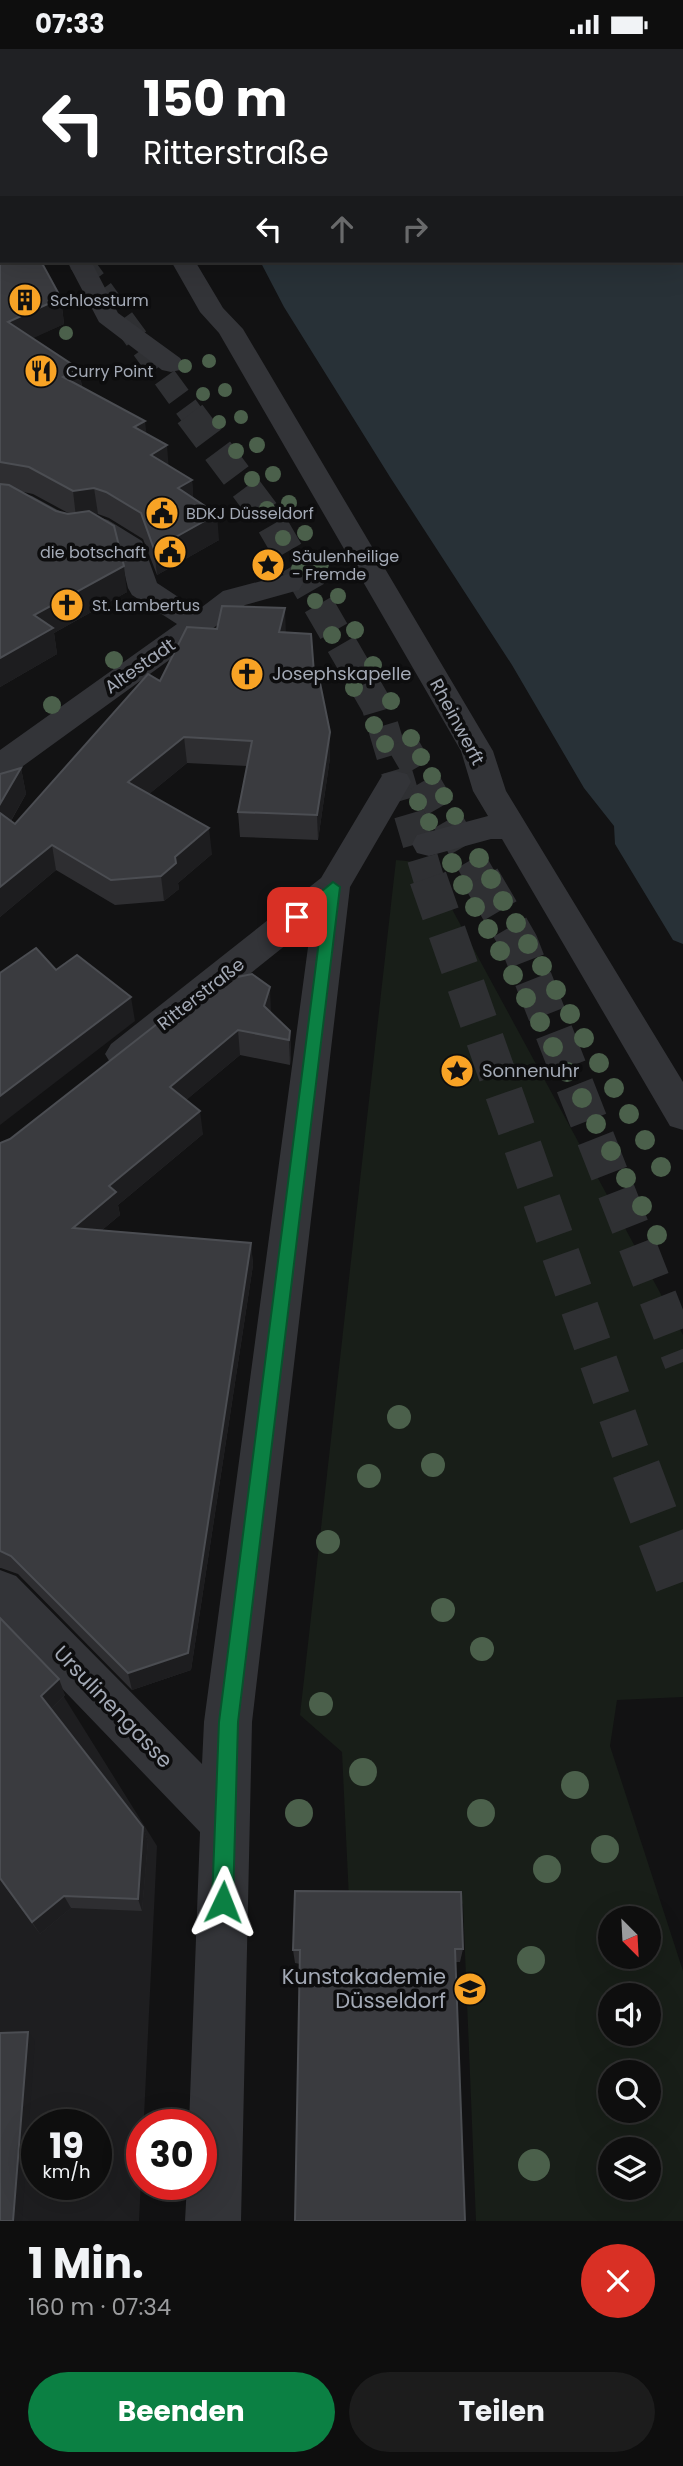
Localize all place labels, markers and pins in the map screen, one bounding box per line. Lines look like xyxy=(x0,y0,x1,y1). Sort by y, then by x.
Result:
building icon: Schlossturm xyxy=(6,281,44,319)
place label: Schlossturm xyxy=(50,289,149,312)
restaurant icon: Curry Point xyxy=(22,352,60,390)
place label: Curry Point xyxy=(66,360,153,383)
public building icon: BDKJ Düsseldorf xyxy=(143,494,181,532)
place label: BDKJ Düsseldorf xyxy=(186,502,314,525)
public building icon: die botschaft xyxy=(151,533,189,571)
place label: die botschaft xyxy=(40,541,146,564)
place label: Säulenheilige - Fremde xyxy=(292,545,399,586)
place icon: Säulenheilige - Fremde xyxy=(249,546,287,584)
church icon: St. Lambertus xyxy=(48,586,86,624)
place label: St. Lambertus xyxy=(92,594,200,617)
church icon: Josephskapelle xyxy=(228,655,266,693)
place label: Josephskapelle xyxy=(272,661,411,686)
pin xyxy=(267,887,327,947)
place icon: Sonnenuhr xyxy=(438,1052,476,1090)
place label: Sonnenuhr xyxy=(482,1058,580,1083)
place label: Kunstakademie Düsseldorf xyxy=(282,1962,446,2015)
school or university icon: Kunstakademie Düsseldorf xyxy=(451,1970,489,2008)

